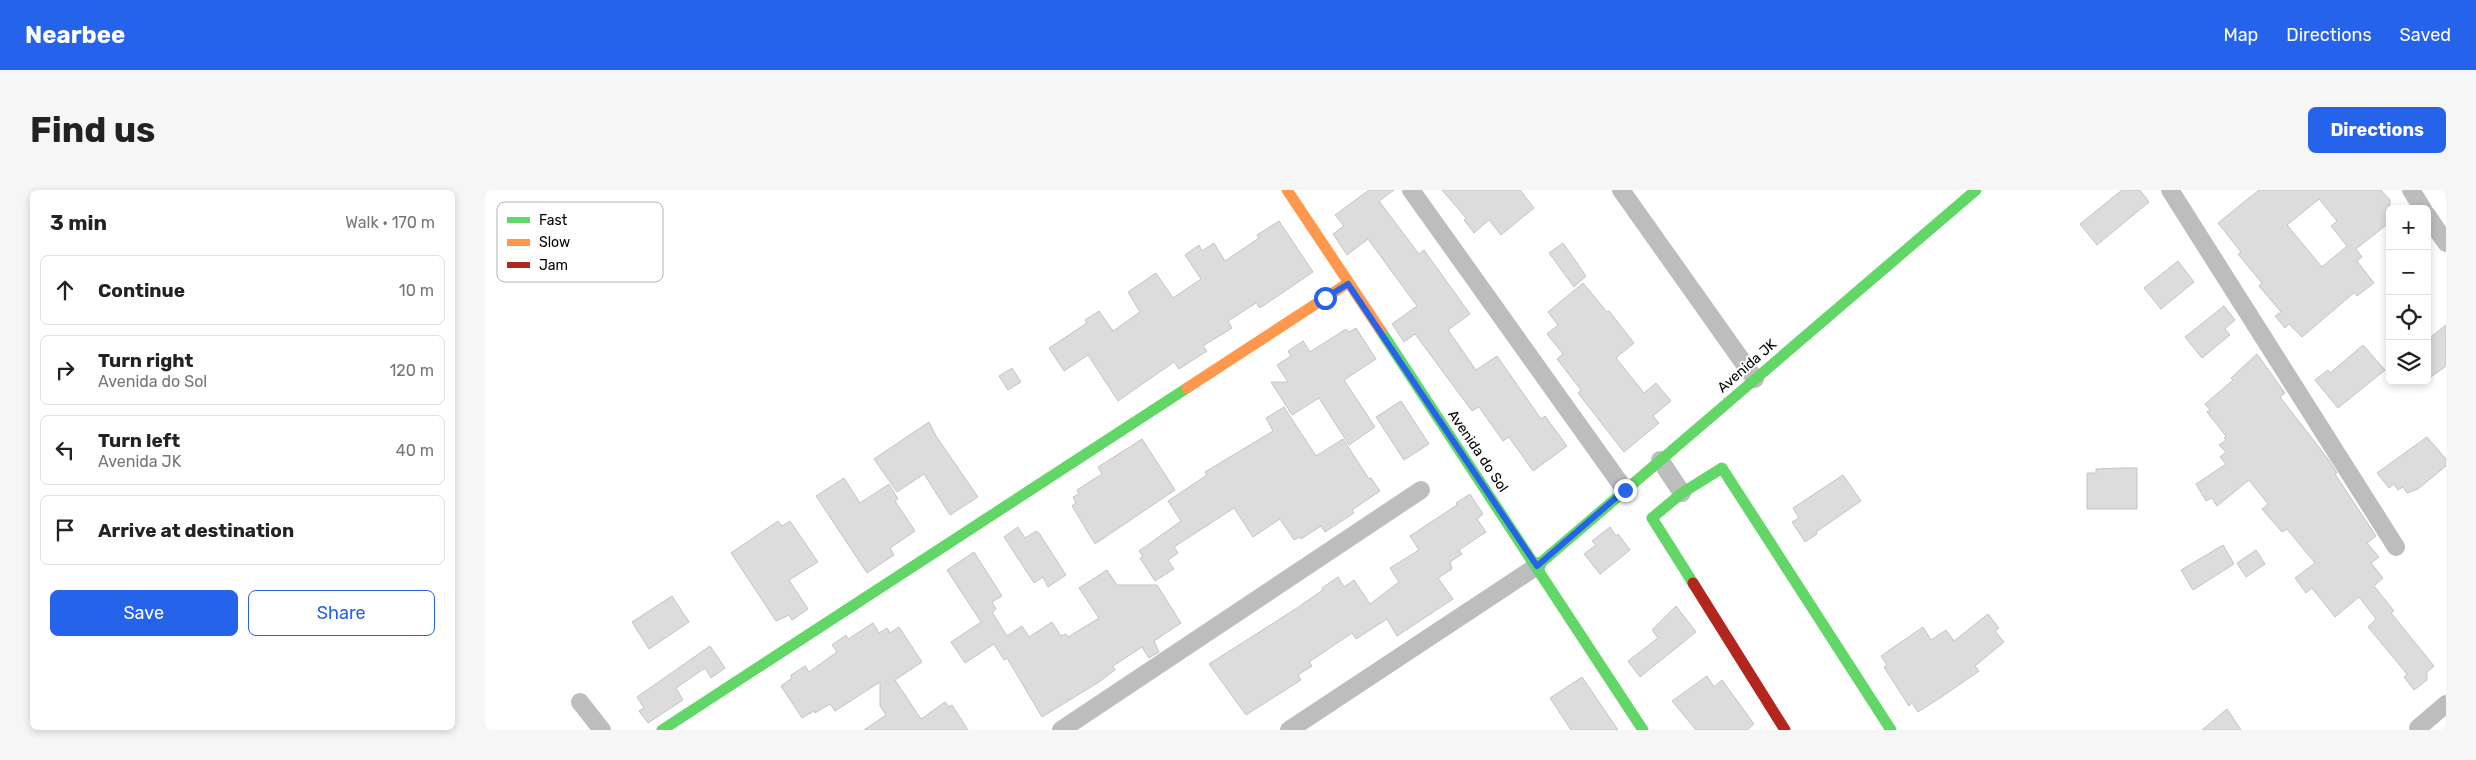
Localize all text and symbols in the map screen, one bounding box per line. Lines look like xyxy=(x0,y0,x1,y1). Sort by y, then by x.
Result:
text: Nearbee xyxy=(25,21,125,49)
text: Map xyxy=(2223,24,2258,46)
text: Directions xyxy=(2286,24,2372,46)
text: Saved xyxy=(2400,24,2451,46)
button: Directions xyxy=(2308,107,2446,153)
text: Find us xyxy=(30,109,155,151)
legend xyxy=(497,202,663,282)
map controls xyxy=(2386,205,2431,385)
button: + xyxy=(2386,205,2431,250)
text: 3 min xyxy=(50,210,107,235)
text: Fast xyxy=(539,212,568,229)
text: Walk · 170 m xyxy=(345,213,435,232)
text: Slow xyxy=(539,234,570,251)
button: − xyxy=(2386,250,2431,295)
text: Jam xyxy=(539,257,568,274)
icon: ahead xyxy=(51,276,79,304)
text: Continue xyxy=(98,279,185,302)
text: 10 m xyxy=(399,281,434,300)
route start xyxy=(1314,287,1337,310)
button: locate xyxy=(2386,295,2431,340)
street label: Avenida JK xyxy=(1714,335,1781,396)
button: layers xyxy=(2386,340,2431,385)
text: Turn right xyxy=(98,349,193,372)
icon: right xyxy=(51,356,79,384)
text: 120 m xyxy=(389,361,434,380)
text: Avenida do Sol xyxy=(98,372,207,391)
street label: Avenida do Sol xyxy=(1444,407,1512,495)
text: Turn left xyxy=(98,429,180,452)
icon: left xyxy=(51,436,79,464)
text: 40 m xyxy=(396,441,434,460)
text: Avenida JK xyxy=(98,452,181,471)
route end xyxy=(1614,479,1637,502)
icon: arrive xyxy=(51,516,79,544)
text: Arrive at destination xyxy=(98,519,294,542)
button: Save xyxy=(50,590,238,636)
button: Share xyxy=(248,590,435,636)

